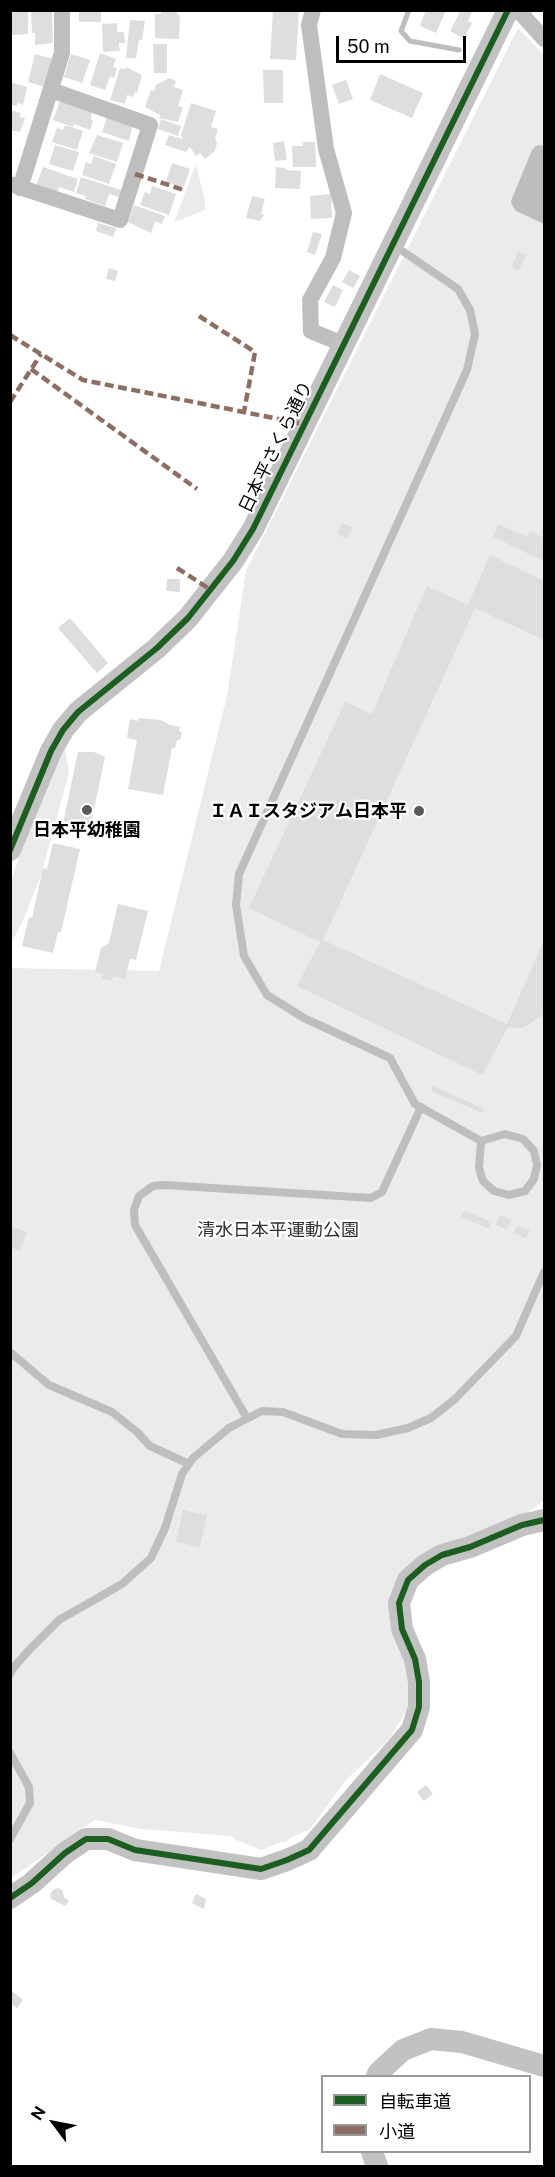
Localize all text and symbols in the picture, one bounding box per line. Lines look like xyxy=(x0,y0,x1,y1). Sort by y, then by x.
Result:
scale bar xyxy=(339,24,470,62)
text: 50 m xyxy=(347,36,390,57)
street label: 日本平さくら通り xyxy=(235,378,317,516)
place label: ＩＡＩスタジアム日本平 xyxy=(209,800,407,822)
marker: 日本平幼稚園 xyxy=(80,803,94,817)
marker: ＩＡＩスタジアム日本平 xyxy=(412,804,426,818)
place label: 日本平幼稚園 xyxy=(33,819,141,841)
park label: 清水日本平運動公園 xyxy=(197,1219,359,1241)
legend xyxy=(321,2075,531,2153)
text: 自転車道 xyxy=(379,2091,451,2112)
north arrow xyxy=(24,2093,84,2153)
text: N xyxy=(27,2103,50,2124)
text: 小道 xyxy=(379,2121,415,2142)

